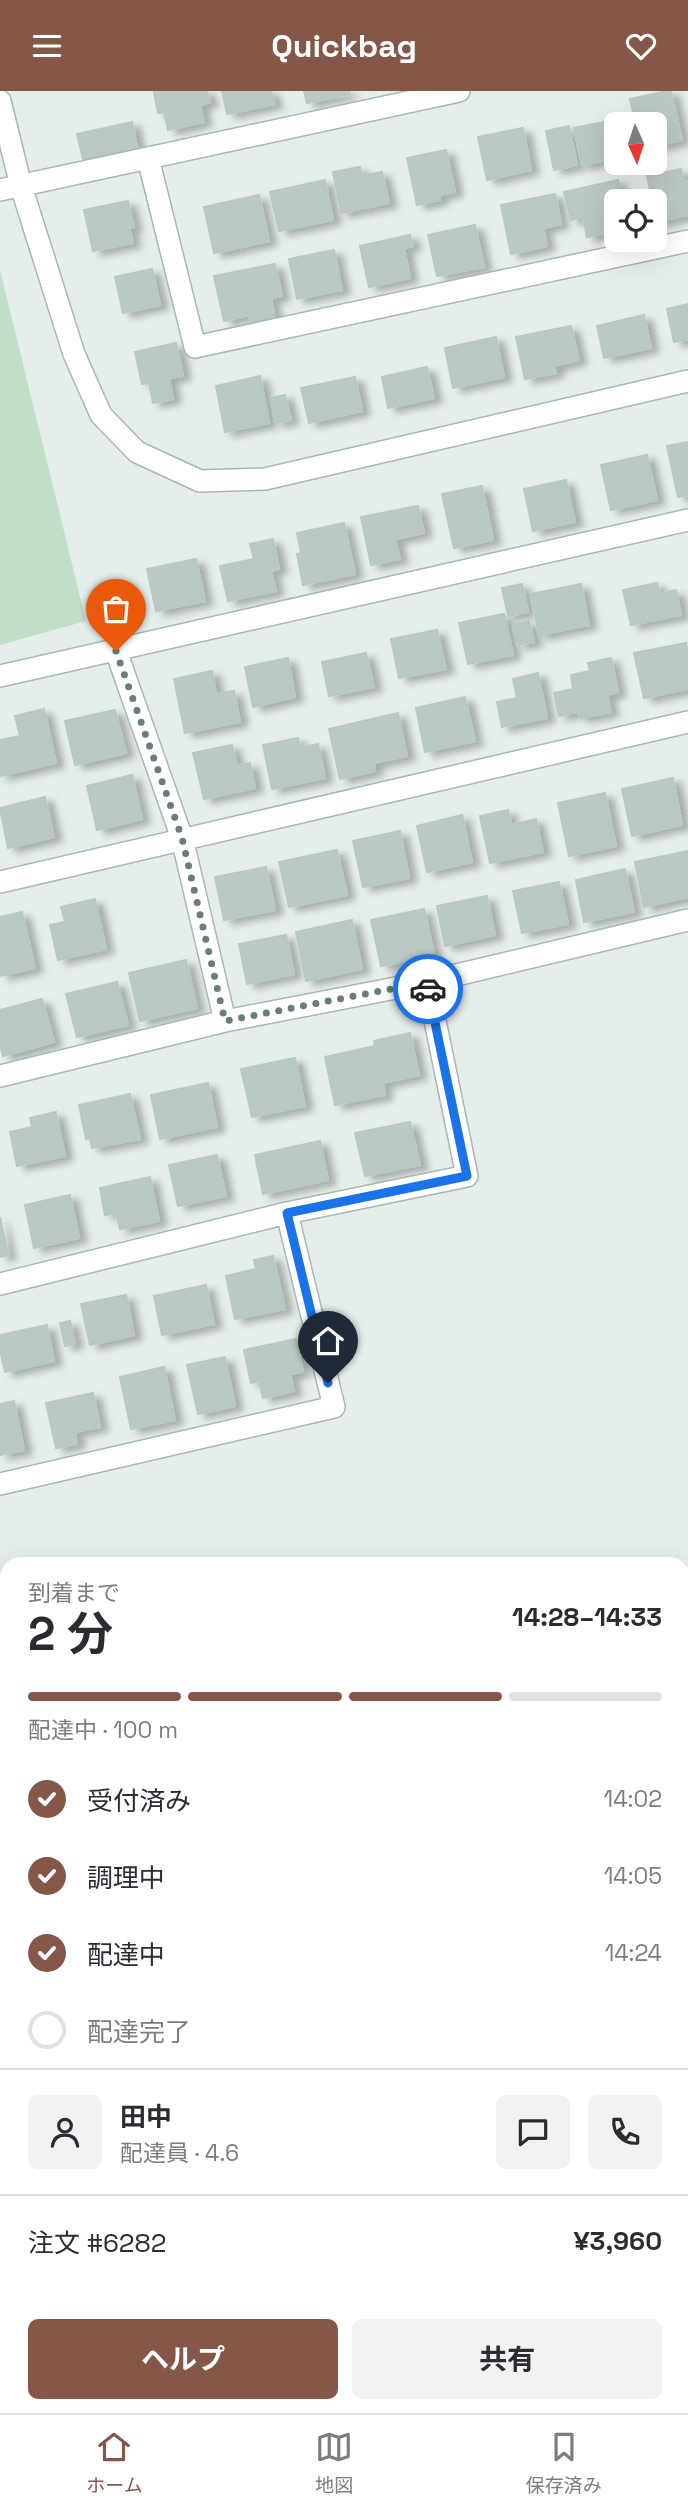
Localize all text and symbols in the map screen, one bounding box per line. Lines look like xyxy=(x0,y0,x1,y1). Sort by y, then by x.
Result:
text: Quickbag xyxy=(271,26,417,66)
icon: menu xyxy=(28,27,66,65)
icon: heart xyxy=(622,27,660,65)
north arrow xyxy=(604,112,667,175)
map controls xyxy=(604,112,667,252)
button: locate xyxy=(604,189,667,252)
pin xyxy=(86,579,146,651)
icon: bag xyxy=(97,590,135,628)
courier xyxy=(393,954,463,1024)
icon: car xyxy=(409,970,447,1008)
pin xyxy=(298,1311,358,1383)
icon: home xyxy=(309,1322,347,1360)
text: 到着まで xyxy=(28,1578,120,1608)
text: 14:28–14:33 xyxy=(512,1600,662,1634)
text: 2 分 xyxy=(28,1605,113,1663)
text: 配達中 · 100 m xyxy=(28,1715,178,1745)
icon: check xyxy=(28,1780,66,1818)
text: 受付済み xyxy=(87,1784,191,1818)
text: 14:02 xyxy=(604,1784,662,1814)
icon: check xyxy=(28,1857,66,1895)
text: 調理中 xyxy=(87,1861,165,1895)
text: 14:05 xyxy=(604,1861,662,1891)
icon: check xyxy=(28,1934,66,1972)
text: 配達中 xyxy=(87,1938,165,1972)
text: 14:24 xyxy=(605,1938,662,1968)
text: 配達完了 xyxy=(87,2015,191,2049)
button: person xyxy=(28,2095,102,2169)
button: chat xyxy=(496,2095,570,2169)
button: phone xyxy=(588,2095,662,2169)
text: 田中 xyxy=(120,2100,172,2134)
text: 配達員 · 4.6 xyxy=(120,2138,239,2168)
text: ¥3,960 xyxy=(573,2224,662,2258)
text: 注文 #6282 xyxy=(28,2226,166,2260)
button: ヘルプ xyxy=(28,2319,338,2399)
button: 共有 xyxy=(352,2319,662,2399)
tab: ホーム xyxy=(86,2428,143,2498)
tab: 地図 xyxy=(315,2428,353,2498)
tab: 保存済み xyxy=(526,2428,602,2498)

